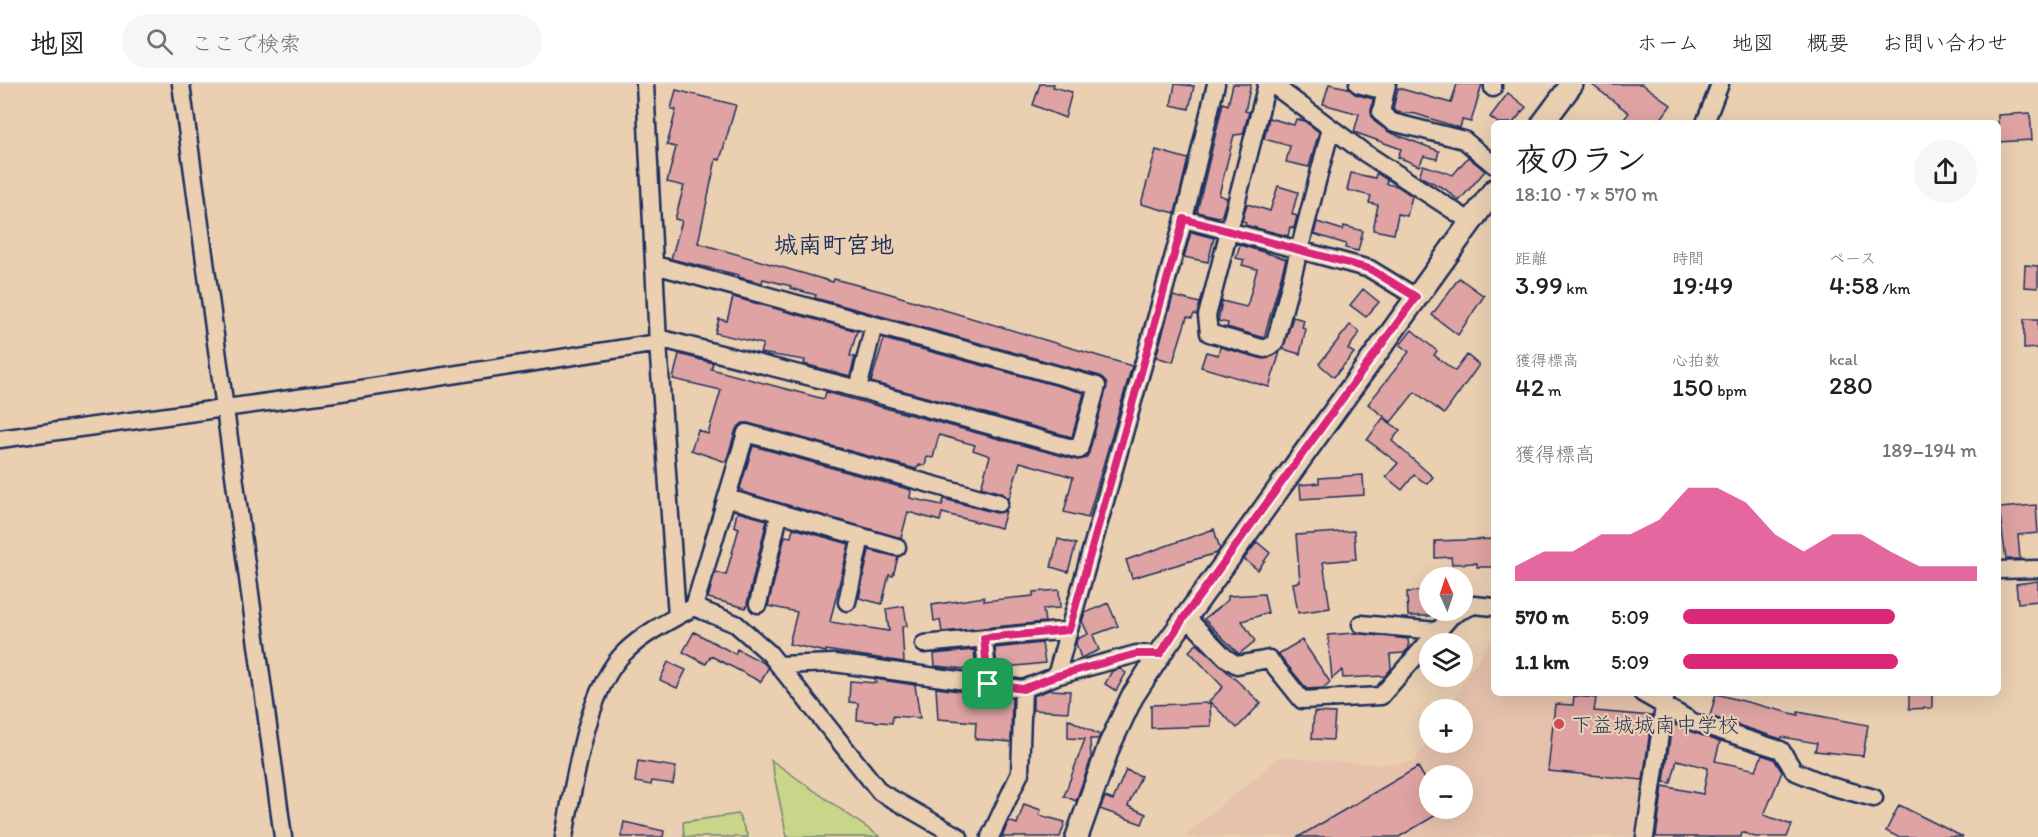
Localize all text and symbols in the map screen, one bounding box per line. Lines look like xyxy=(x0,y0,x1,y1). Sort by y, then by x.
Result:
search box xyxy=(122,14,542,68)
icon: search xyxy=(143,25,176,58)
text: 地図 xyxy=(30,26,86,60)
text: ここで検索 xyxy=(191,30,301,57)
text: ホーム xyxy=(1637,30,1699,55)
text: 地図 xyxy=(1732,30,1774,55)
text: 概要 xyxy=(1807,30,1849,55)
text: お問い合わせ xyxy=(1882,30,2008,55)
text: 夜のラン xyxy=(1515,140,1647,179)
button: share xyxy=(1914,140,1977,203)
text: 18:10 · 7 × 570 m xyxy=(1515,182,1658,206)
district label: 城南町宮地 xyxy=(774,230,894,259)
text: 距離 xyxy=(1515,249,1547,268)
text: 時間 xyxy=(1672,249,1704,268)
text: ペース xyxy=(1829,249,1876,268)
text: 3.99 xyxy=(1515,269,1563,301)
text: 19:49 xyxy=(1672,269,1733,301)
text: 4:58 xyxy=(1829,269,1879,301)
text: km xyxy=(1563,279,1588,298)
text: /km xyxy=(1879,279,1910,298)
text: kcal xyxy=(1829,350,1857,369)
text: 獲得標高 xyxy=(1515,351,1579,370)
text: 心拍数 xyxy=(1672,351,1720,370)
text: 280 xyxy=(1829,369,1873,401)
text: 42 xyxy=(1515,371,1544,403)
text: 150 xyxy=(1672,371,1714,403)
text: m xyxy=(1544,381,1561,400)
text: bpm xyxy=(1714,381,1747,400)
text: 189–194 m xyxy=(1882,438,1977,462)
text: 獲得標高 xyxy=(1515,442,1595,466)
north arrow xyxy=(1419,567,1473,621)
map controls xyxy=(1419,567,1473,819)
text: 570 m xyxy=(1515,605,1569,629)
text: 5:09 xyxy=(1611,605,1649,629)
button: layers xyxy=(1419,633,1473,687)
text: 1.1 km xyxy=(1515,650,1569,674)
text: 5:09 xyxy=(1611,650,1649,674)
pin xyxy=(962,658,1013,709)
icon: arrive xyxy=(971,667,1004,700)
button: + xyxy=(1419,699,1473,753)
place label: 下益城城南中学校 xyxy=(1571,712,1739,737)
marker: 下益城城南中学校 xyxy=(1552,717,1566,731)
button: − xyxy=(1419,765,1473,819)

